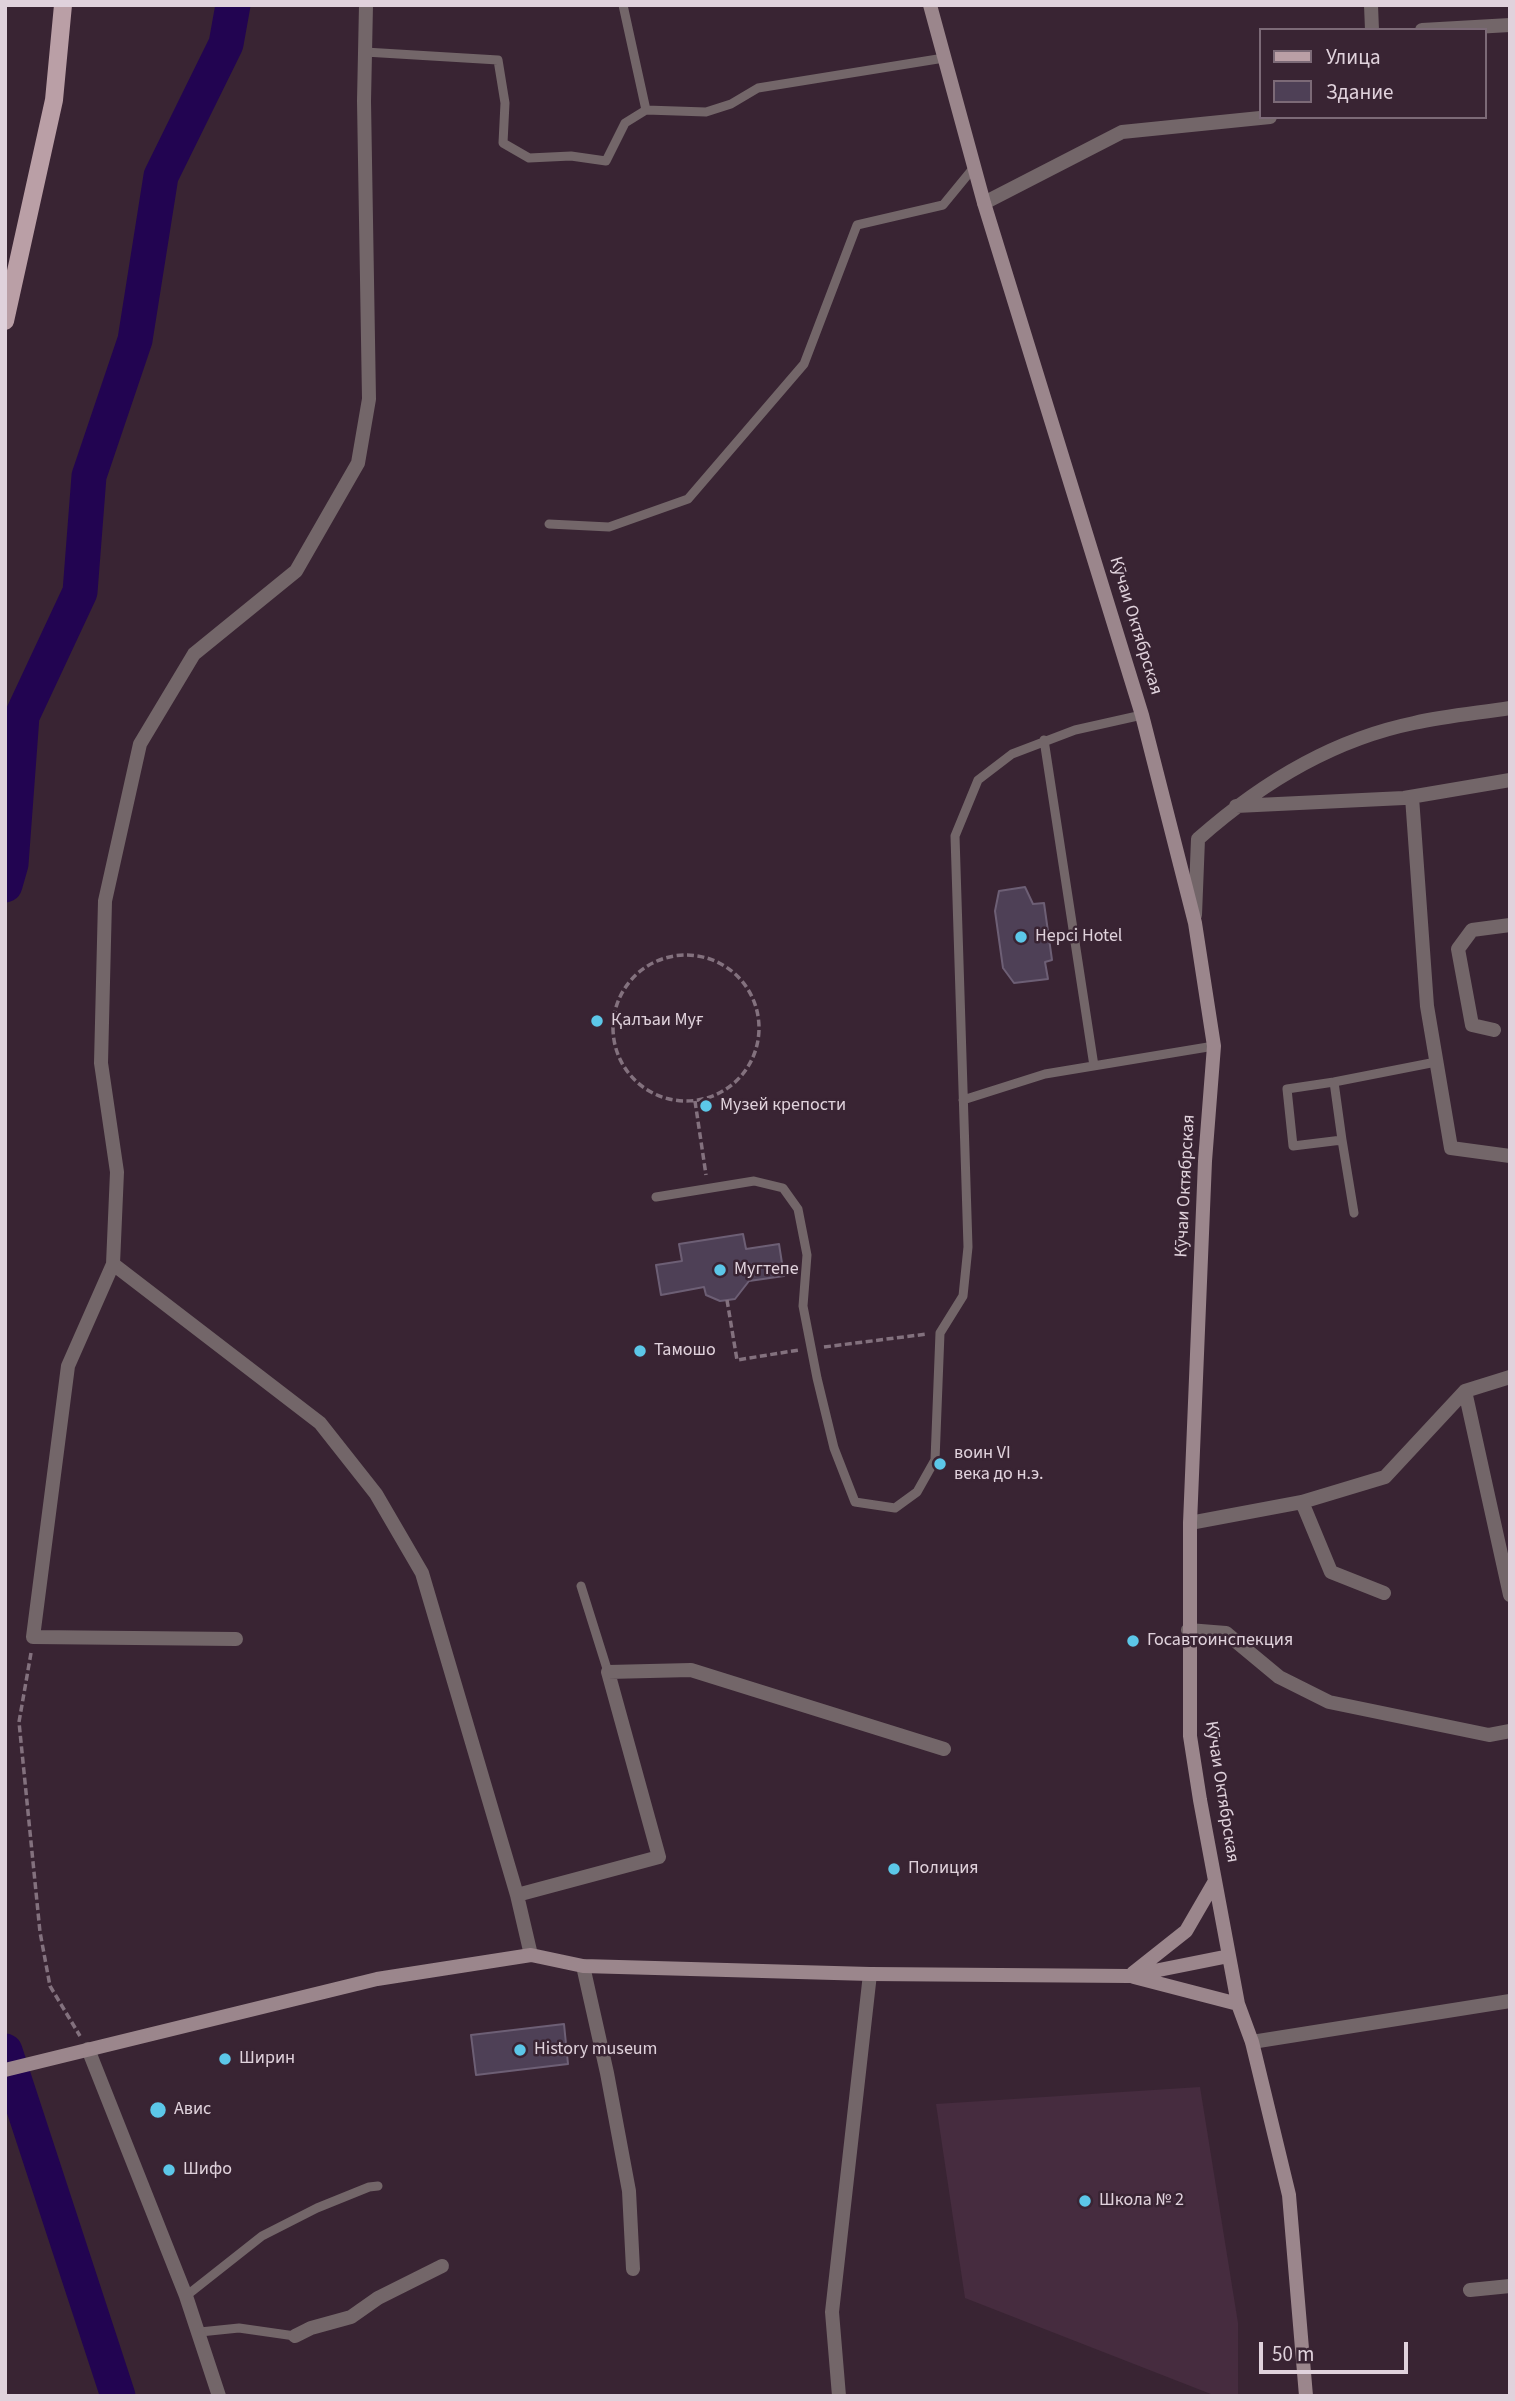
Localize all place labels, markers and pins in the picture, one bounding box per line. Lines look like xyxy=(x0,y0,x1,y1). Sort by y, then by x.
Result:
place label: Hepci Hotel xyxy=(1035,926,1122,948)
marker: Hepci Hotel xyxy=(1013,929,1029,945)
place label: Қалъаи Муғ xyxy=(611,1010,704,1032)
marker: Қалъаи Муғ xyxy=(589,1013,605,1029)
place label: Музей крепости xyxy=(720,1095,846,1117)
marker: Музей крепости xyxy=(698,1098,714,1114)
place label: Мугтепе xyxy=(734,1259,799,1281)
marker: Мугтепе xyxy=(712,1262,728,1278)
place label: Тамошо xyxy=(654,1340,716,1362)
marker: Тамошо xyxy=(632,1343,648,1359)
place label: воин VI века до н.э. xyxy=(954,1443,1044,1486)
marker: воин VI века до н.э. xyxy=(932,1456,948,1472)
place label: Госавтоинспекция xyxy=(1147,1630,1293,1652)
marker: Госавтоинспекция xyxy=(1125,1633,1141,1649)
place label: Полиция xyxy=(908,1858,979,1880)
marker: Полиция xyxy=(886,1861,902,1877)
place label: History museum xyxy=(534,2039,658,2061)
marker: History museum xyxy=(512,2042,528,2058)
place label: Ширин xyxy=(239,2048,295,2070)
marker: Ширин xyxy=(217,2051,233,2067)
place label: Авис xyxy=(174,2099,211,2121)
marker: Авис xyxy=(148,2100,168,2120)
place label: Шифо xyxy=(183,2159,232,2181)
marker: Шифо xyxy=(161,2162,177,2178)
place label: Школа № 2 xyxy=(1099,2190,1184,2212)
marker: Школа № 2 xyxy=(1077,2193,1093,2209)

